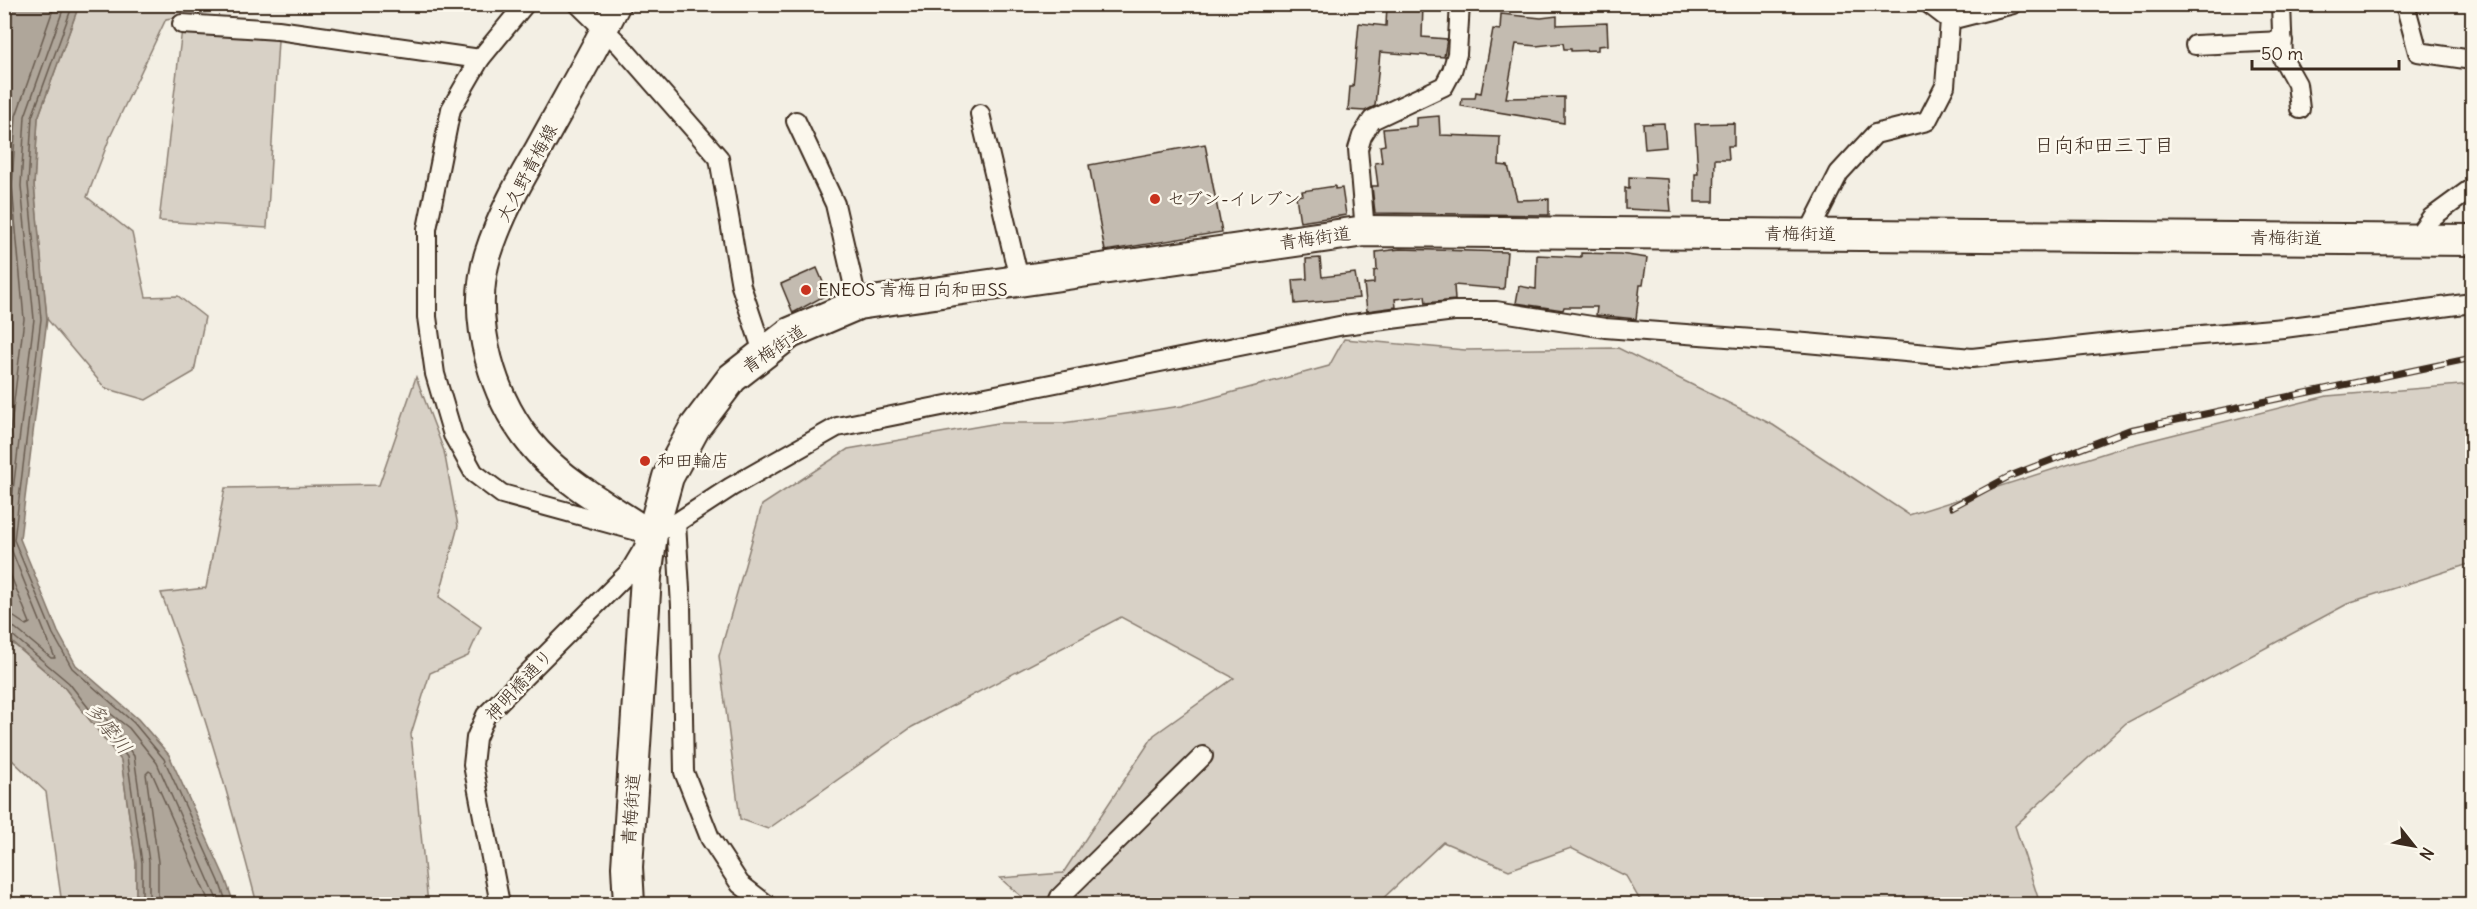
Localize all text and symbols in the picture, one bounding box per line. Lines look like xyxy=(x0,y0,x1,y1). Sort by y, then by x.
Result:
scale bar xyxy=(2252,33,2399,71)
text: 50 m xyxy=(2261,42,2303,65)
street label: 大久野青梅線 xyxy=(491,120,562,226)
district label: 日向和田三丁目 xyxy=(2034,132,2174,157)
place label: セブン-イレブン xyxy=(1167,187,1301,210)
marker: セブン-イレブン xyxy=(1148,192,1162,206)
street label: 青梅街道 xyxy=(1278,221,1352,254)
street label: 青梅街道 xyxy=(1764,222,1836,245)
street label: 青梅街道 xyxy=(2250,226,2322,249)
place label: ENEOS 青梅日向和田SS xyxy=(818,278,1008,301)
marker: ENEOS 青梅日向和田SS xyxy=(799,283,813,297)
street label: 青梅街道 xyxy=(737,319,810,378)
place label: 和田輪店 xyxy=(657,449,729,472)
marker: 和田輪店 xyxy=(638,454,652,468)
street label: 神明橋通り xyxy=(480,644,558,725)
water label: 多摩川 xyxy=(81,696,138,759)
street label: 青梅街道 xyxy=(617,772,644,846)
north arrow xyxy=(2384,816,2444,876)
text: N xyxy=(2415,844,2438,864)

